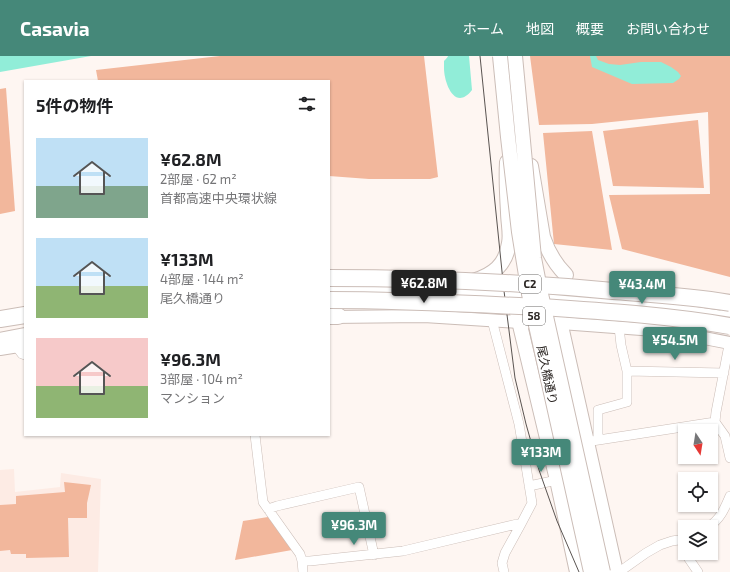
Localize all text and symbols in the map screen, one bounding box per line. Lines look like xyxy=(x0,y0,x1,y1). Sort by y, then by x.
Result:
text: Casavia xyxy=(20,17,90,40)
text: ホーム xyxy=(462,20,504,37)
text: 地図 xyxy=(526,20,554,37)
text: 概要 xyxy=(576,20,604,37)
text: お問い合わせ xyxy=(626,20,710,37)
icon: filters xyxy=(296,93,318,115)
text: 5件の物件 xyxy=(36,95,113,115)
text: ¥62.8M xyxy=(160,149,222,169)
icon: home xyxy=(68,154,116,202)
text: 2部屋 · 62 m² xyxy=(160,171,237,187)
text: 首都高速中央環状線 xyxy=(160,190,277,206)
text: ¥133M xyxy=(160,249,213,269)
icon: home xyxy=(68,254,116,302)
pin: ¥62.8M xyxy=(391,270,457,304)
text: 4部屋 · 144 m² xyxy=(160,271,244,287)
pin: ¥43.4M xyxy=(609,271,675,305)
text: ¥62.8M xyxy=(400,275,448,291)
road number: C2 xyxy=(519,275,541,293)
text: ¥43.4M xyxy=(618,276,666,292)
text: 尾久橋通り xyxy=(160,290,225,306)
road number: 58 xyxy=(523,307,545,325)
pin: ¥54.5M xyxy=(642,327,708,361)
text: ¥54.5M xyxy=(652,332,698,348)
street label: 尾久橋通り xyxy=(535,344,561,406)
text: ¥96.3M xyxy=(160,349,221,369)
icon: home xyxy=(68,354,116,402)
text: 3部屋 · 104 m² xyxy=(160,371,243,387)
text: マンション xyxy=(160,390,225,406)
north arrow xyxy=(678,424,718,464)
map controls xyxy=(678,424,718,560)
pin: ¥133M xyxy=(513,439,569,473)
text: ¥133M xyxy=(521,444,561,460)
button: locate xyxy=(678,472,718,512)
pin: ¥96.3M xyxy=(321,512,387,546)
text: ¥96.3M xyxy=(331,517,377,533)
button: layers xyxy=(678,520,718,560)

